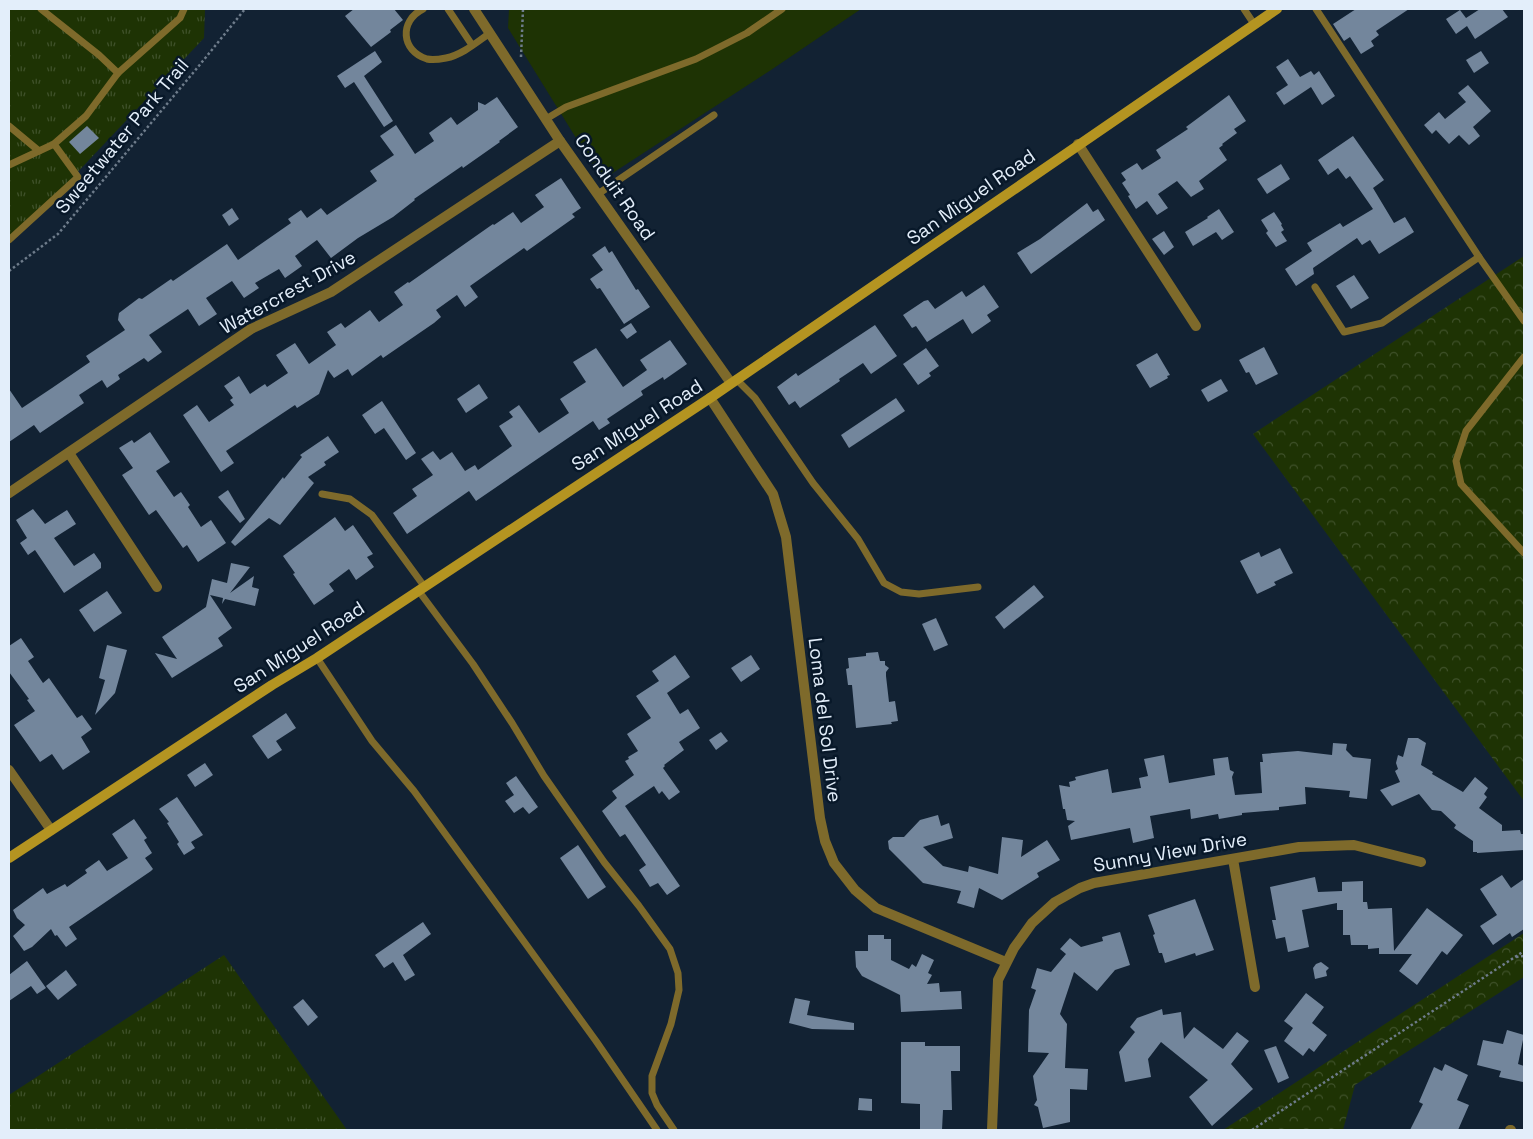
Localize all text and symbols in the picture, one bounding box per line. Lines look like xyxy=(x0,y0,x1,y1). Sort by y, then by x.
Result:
street label: Sweetwater Park Trail xyxy=(50,53,194,219)
street label: Conduit Road xyxy=(569,129,661,245)
street label: San Miguel Road xyxy=(902,143,1040,251)
street label: Watercrest Drive xyxy=(216,244,360,340)
street label: San Miguel Road xyxy=(567,373,707,477)
street label: San Miguel Road xyxy=(229,595,369,699)
street label: Loma del Sol Drive xyxy=(802,636,848,804)
street label: Sunny View Drive xyxy=(1091,826,1249,878)

